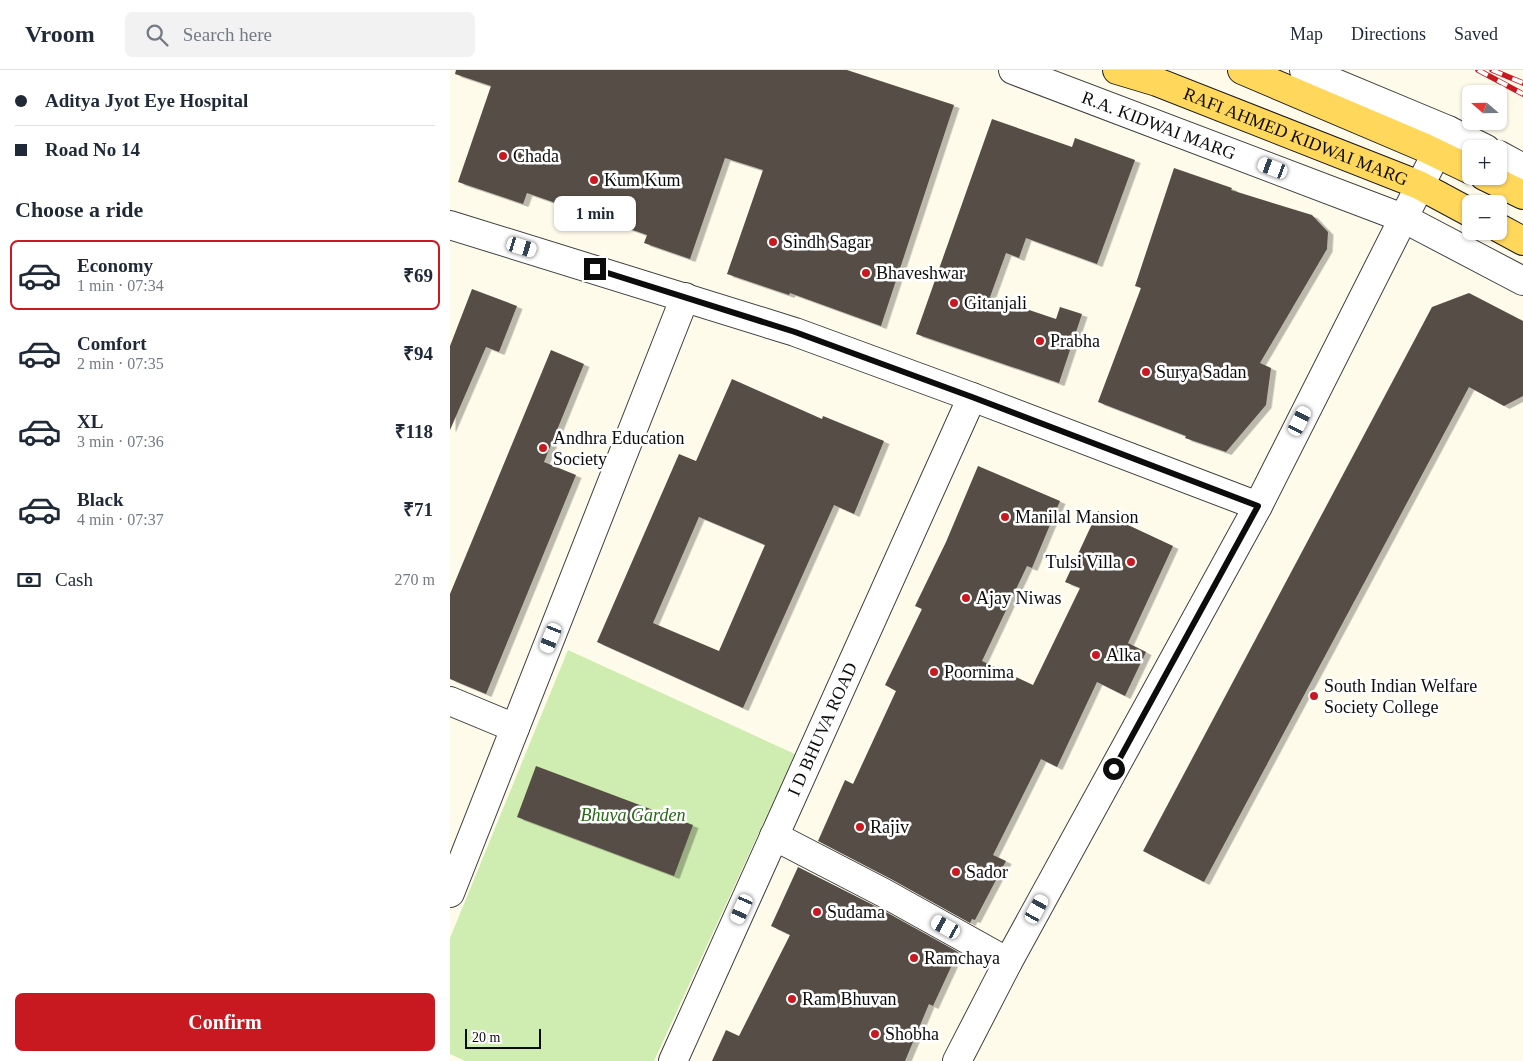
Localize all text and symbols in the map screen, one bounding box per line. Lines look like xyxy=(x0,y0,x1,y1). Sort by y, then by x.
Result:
search box xyxy=(125,12,475,57)
text: Vroom xyxy=(25,21,95,47)
icon: search xyxy=(143,21,171,49)
text: Search here xyxy=(183,24,272,45)
text: Map xyxy=(1290,24,1323,44)
text: Directions xyxy=(1351,24,1426,44)
text: Saved xyxy=(1454,24,1498,44)
street label: RAFI AHMED KIDWAI MARG xyxy=(1181,83,1411,190)
north arrow xyxy=(1462,85,1508,130)
map controls xyxy=(1462,85,1507,240)
street label: R.A. KIDWAI MARG xyxy=(1079,87,1239,164)
text: Aditya Jyot Eye Hospital xyxy=(45,90,248,111)
text: Road No 14 xyxy=(45,139,140,160)
button: + xyxy=(1462,140,1507,185)
place label: Chada xyxy=(513,146,559,166)
marker: Chada xyxy=(497,150,509,162)
car xyxy=(1256,156,1289,180)
place label: Kum Kum xyxy=(604,170,681,190)
marker: Kum Kum xyxy=(588,174,600,186)
button: − xyxy=(1462,195,1507,240)
callout: 1 min xyxy=(554,196,636,232)
text: Choose a ride xyxy=(15,197,143,222)
text: 1 min xyxy=(576,205,614,222)
place label: Sindh Sagar xyxy=(783,232,871,252)
car xyxy=(505,235,538,259)
marker: Sindh Sagar xyxy=(767,236,779,248)
icon: car xyxy=(17,253,62,298)
text: Economy xyxy=(77,255,153,276)
route end xyxy=(584,258,606,280)
place label: Bhaveshwar xyxy=(876,263,965,283)
text: ₹69 xyxy=(403,265,433,286)
marker: Bhaveshwar xyxy=(860,267,872,279)
text: 1 min · 07:34 xyxy=(77,277,164,294)
place label: Gitanjali xyxy=(964,293,1027,313)
marker: Gitanjali xyxy=(948,297,960,309)
icon: car xyxy=(17,331,62,376)
place label: Prabha xyxy=(1050,331,1100,351)
text: Comfort xyxy=(77,333,147,354)
marker: Prabha xyxy=(1034,335,1046,347)
text: ₹94 xyxy=(403,343,433,364)
text: 2 min · 07:35 xyxy=(77,355,164,372)
place label: Surya Sadan xyxy=(1156,362,1246,382)
marker: Surya Sadan xyxy=(1140,366,1152,378)
car xyxy=(1286,404,1313,438)
icon: car xyxy=(17,409,62,454)
text: XL xyxy=(77,411,103,432)
text: ₹118 xyxy=(395,421,433,442)
place label: Andhra Education Society xyxy=(553,428,684,469)
text: 3 min · 07:36 xyxy=(77,433,164,450)
marker: Andhra Education Society xyxy=(537,442,549,454)
icon: car xyxy=(17,487,62,532)
text: Black xyxy=(77,489,123,510)
text: ₹71 xyxy=(403,499,433,520)
place label: Manilal Mansion xyxy=(1015,507,1139,527)
text: 4 min · 07:37 xyxy=(77,511,164,528)
marker: Manilal Mansion xyxy=(999,511,1011,523)
place label: Tulsi Villa xyxy=(1046,552,1121,572)
marker: Tulsi Villa xyxy=(1125,556,1137,568)
icon: cash xyxy=(15,566,43,594)
text: Cash xyxy=(55,569,93,590)
text: 270 m xyxy=(395,571,435,588)
place label: Ajay Niwas xyxy=(976,588,1061,608)
marker: Ajay Niwas xyxy=(960,592,972,604)
car xyxy=(538,621,563,655)
place label: Alka xyxy=(1106,645,1141,665)
marker: Alka xyxy=(1090,649,1102,661)
street label: I D BHUVA ROAD xyxy=(784,659,861,799)
place label: Poornima xyxy=(944,662,1014,682)
marker: Poornima xyxy=(928,666,940,678)
place label: South Indian Welfare Society College xyxy=(1324,676,1477,717)
marker: South Indian Welfare Society College xyxy=(1308,690,1320,702)
route start xyxy=(1103,758,1125,780)
park label: Bhuva Garden xyxy=(581,805,685,825)
place label: Rajiv xyxy=(870,817,909,837)
marker: Rajiv xyxy=(854,821,866,833)
place label: Sador xyxy=(966,862,1008,882)
marker: Sador xyxy=(950,866,962,878)
car xyxy=(729,892,754,926)
car xyxy=(1023,892,1050,926)
place label: Sudama xyxy=(827,902,885,922)
marker: Sudama xyxy=(811,906,823,918)
car xyxy=(929,913,962,941)
place label: Ramchaya xyxy=(924,948,1000,968)
marker: Ramchaya xyxy=(908,952,920,964)
place label: Ram Bhuvan xyxy=(802,989,897,1009)
button: Confirm xyxy=(15,993,435,1051)
marker: Ram Bhuvan xyxy=(786,993,798,1005)
place label: Shobha xyxy=(885,1024,939,1044)
scale bar xyxy=(465,1026,541,1049)
marker: Shobha xyxy=(869,1028,881,1040)
text: 20 m xyxy=(472,1030,500,1045)

